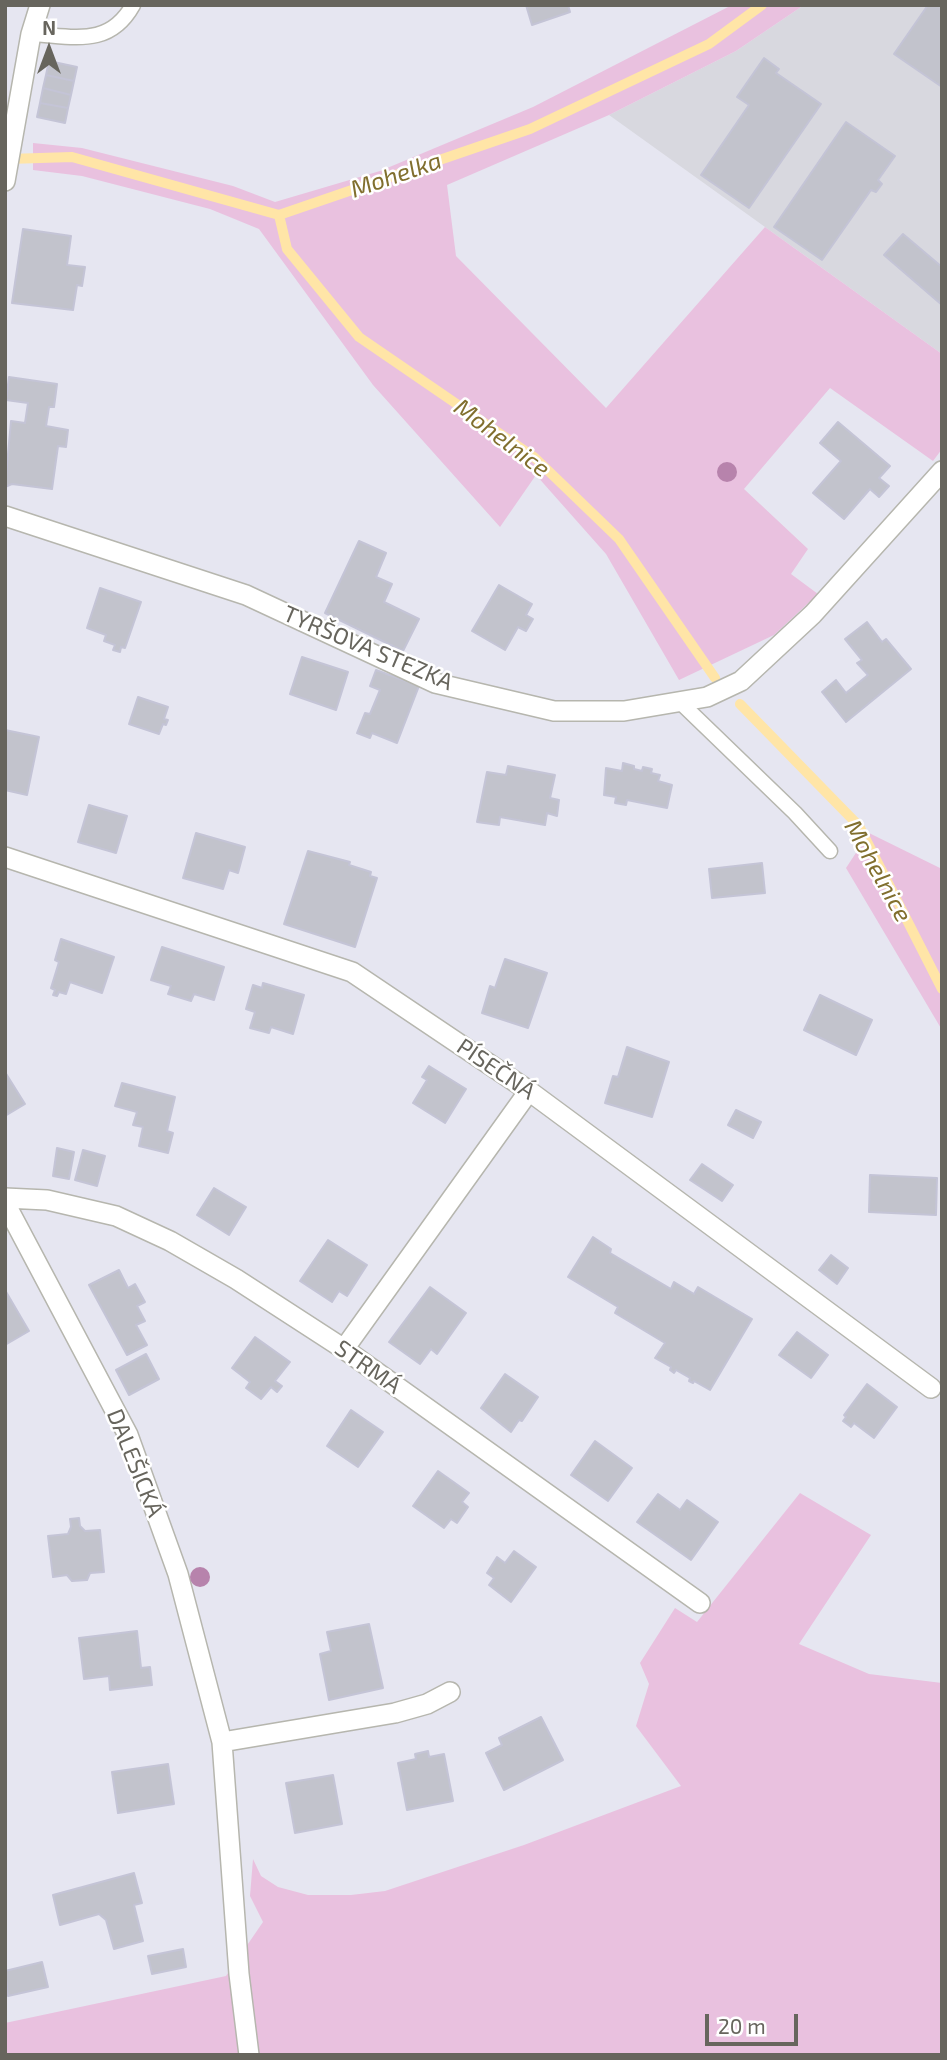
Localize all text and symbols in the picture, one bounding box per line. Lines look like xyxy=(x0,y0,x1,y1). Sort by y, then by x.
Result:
north arrow xyxy=(14,14,84,84)
text: N xyxy=(42,16,56,39)
water label: Mohelka xyxy=(347,146,445,204)
water label: Mohelnice xyxy=(448,393,556,483)
street label: TYRŠOVA STEZKA xyxy=(279,600,457,696)
water label: Mohelnice xyxy=(838,815,918,927)
street label: PÍSEČNÁ xyxy=(451,1033,541,1105)
street label: STRMÁ xyxy=(329,1334,407,1400)
street label: DALEŠICKÁ xyxy=(101,1405,169,1521)
scale bar xyxy=(709,2000,802,2044)
text: 20 m xyxy=(718,2013,766,2038)

